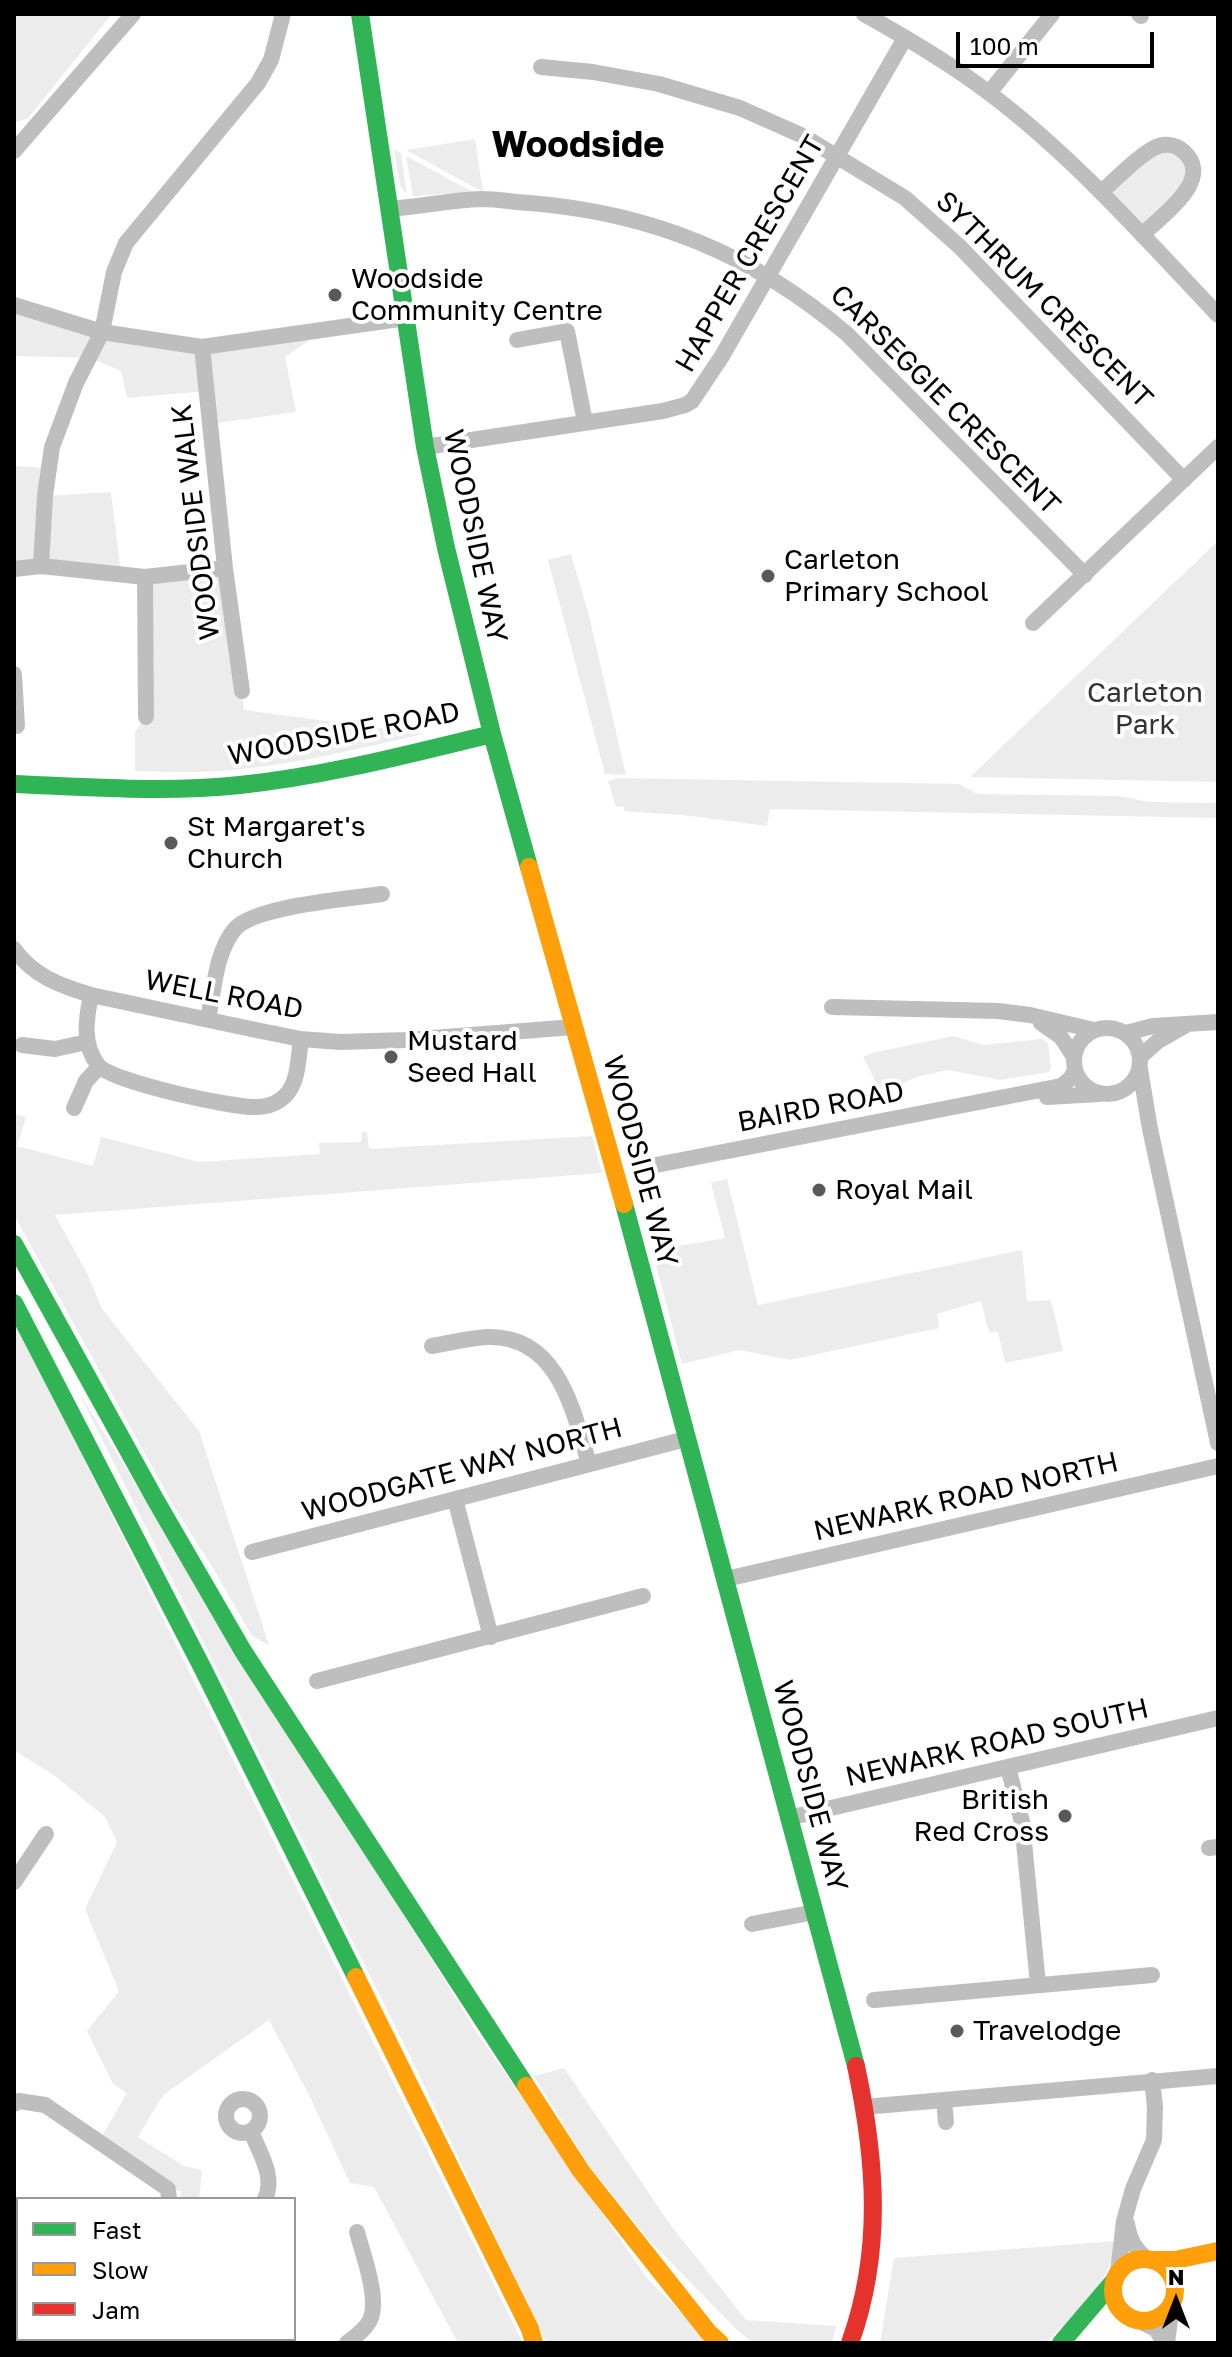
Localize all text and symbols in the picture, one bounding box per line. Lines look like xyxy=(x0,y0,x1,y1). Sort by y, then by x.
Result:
scale bar xyxy=(960,16,1158,66)
text: 100 m xyxy=(970,31,1039,60)
district label: Woodside xyxy=(492,124,664,168)
street label: HAPPER CRESCENT xyxy=(669,130,831,378)
street label: SYTHRUM CRESCENT xyxy=(929,185,1159,415)
place label: Woodside Community Centre xyxy=(351,262,603,328)
street label: CARSEGGIE CRESCENT xyxy=(823,278,1067,522)
marker: Woodside Community Centre xyxy=(326,286,344,304)
street label: WOODSIDE WALK xyxy=(165,402,227,642)
street label: WOODSIDE WAY xyxy=(436,426,514,646)
place label: Carleton Primary School xyxy=(784,543,989,609)
marker: Carleton Primary School xyxy=(759,567,777,585)
park label: Carleton Park xyxy=(1087,676,1203,742)
street label: WOODSIDE ROAD xyxy=(225,695,463,773)
place label: St Margaret's Church xyxy=(187,810,365,876)
marker: St Margaret's Church xyxy=(162,834,180,852)
street label: WELL ROAD xyxy=(142,963,306,1027)
place label: Mustard Seed Hall xyxy=(407,1024,537,1090)
marker: Mustard Seed Hall xyxy=(382,1048,400,1066)
street label: WOODSIDE WAY xyxy=(596,1052,684,1270)
street label: BAIRD ROAD xyxy=(735,1074,907,1140)
place label: Royal Mail xyxy=(835,1173,973,1207)
marker: Royal Mail xyxy=(810,1181,828,1199)
street label: WOODGATE WAY NORTH xyxy=(298,1411,626,1529)
street label: NEWARK ROAD NORTH xyxy=(810,1446,1122,1548)
street label: WOODSIDE WAY xyxy=(766,1677,854,1895)
street label: NEWARK ROAD SOUTH xyxy=(842,1692,1152,1794)
place label: British Red Cross xyxy=(914,1783,1049,1849)
marker: British Red Cross xyxy=(1056,1807,1074,1825)
place label: Travelodge xyxy=(973,2014,1121,2048)
marker: Travelodge xyxy=(948,2022,966,2040)
legend xyxy=(16,2197,296,2341)
text: Fast xyxy=(92,2215,142,2244)
text: Slow xyxy=(92,2255,148,2284)
north arrow xyxy=(1136,2261,1216,2341)
text: N xyxy=(1168,2263,1184,2290)
text: Jam xyxy=(92,2295,140,2324)

